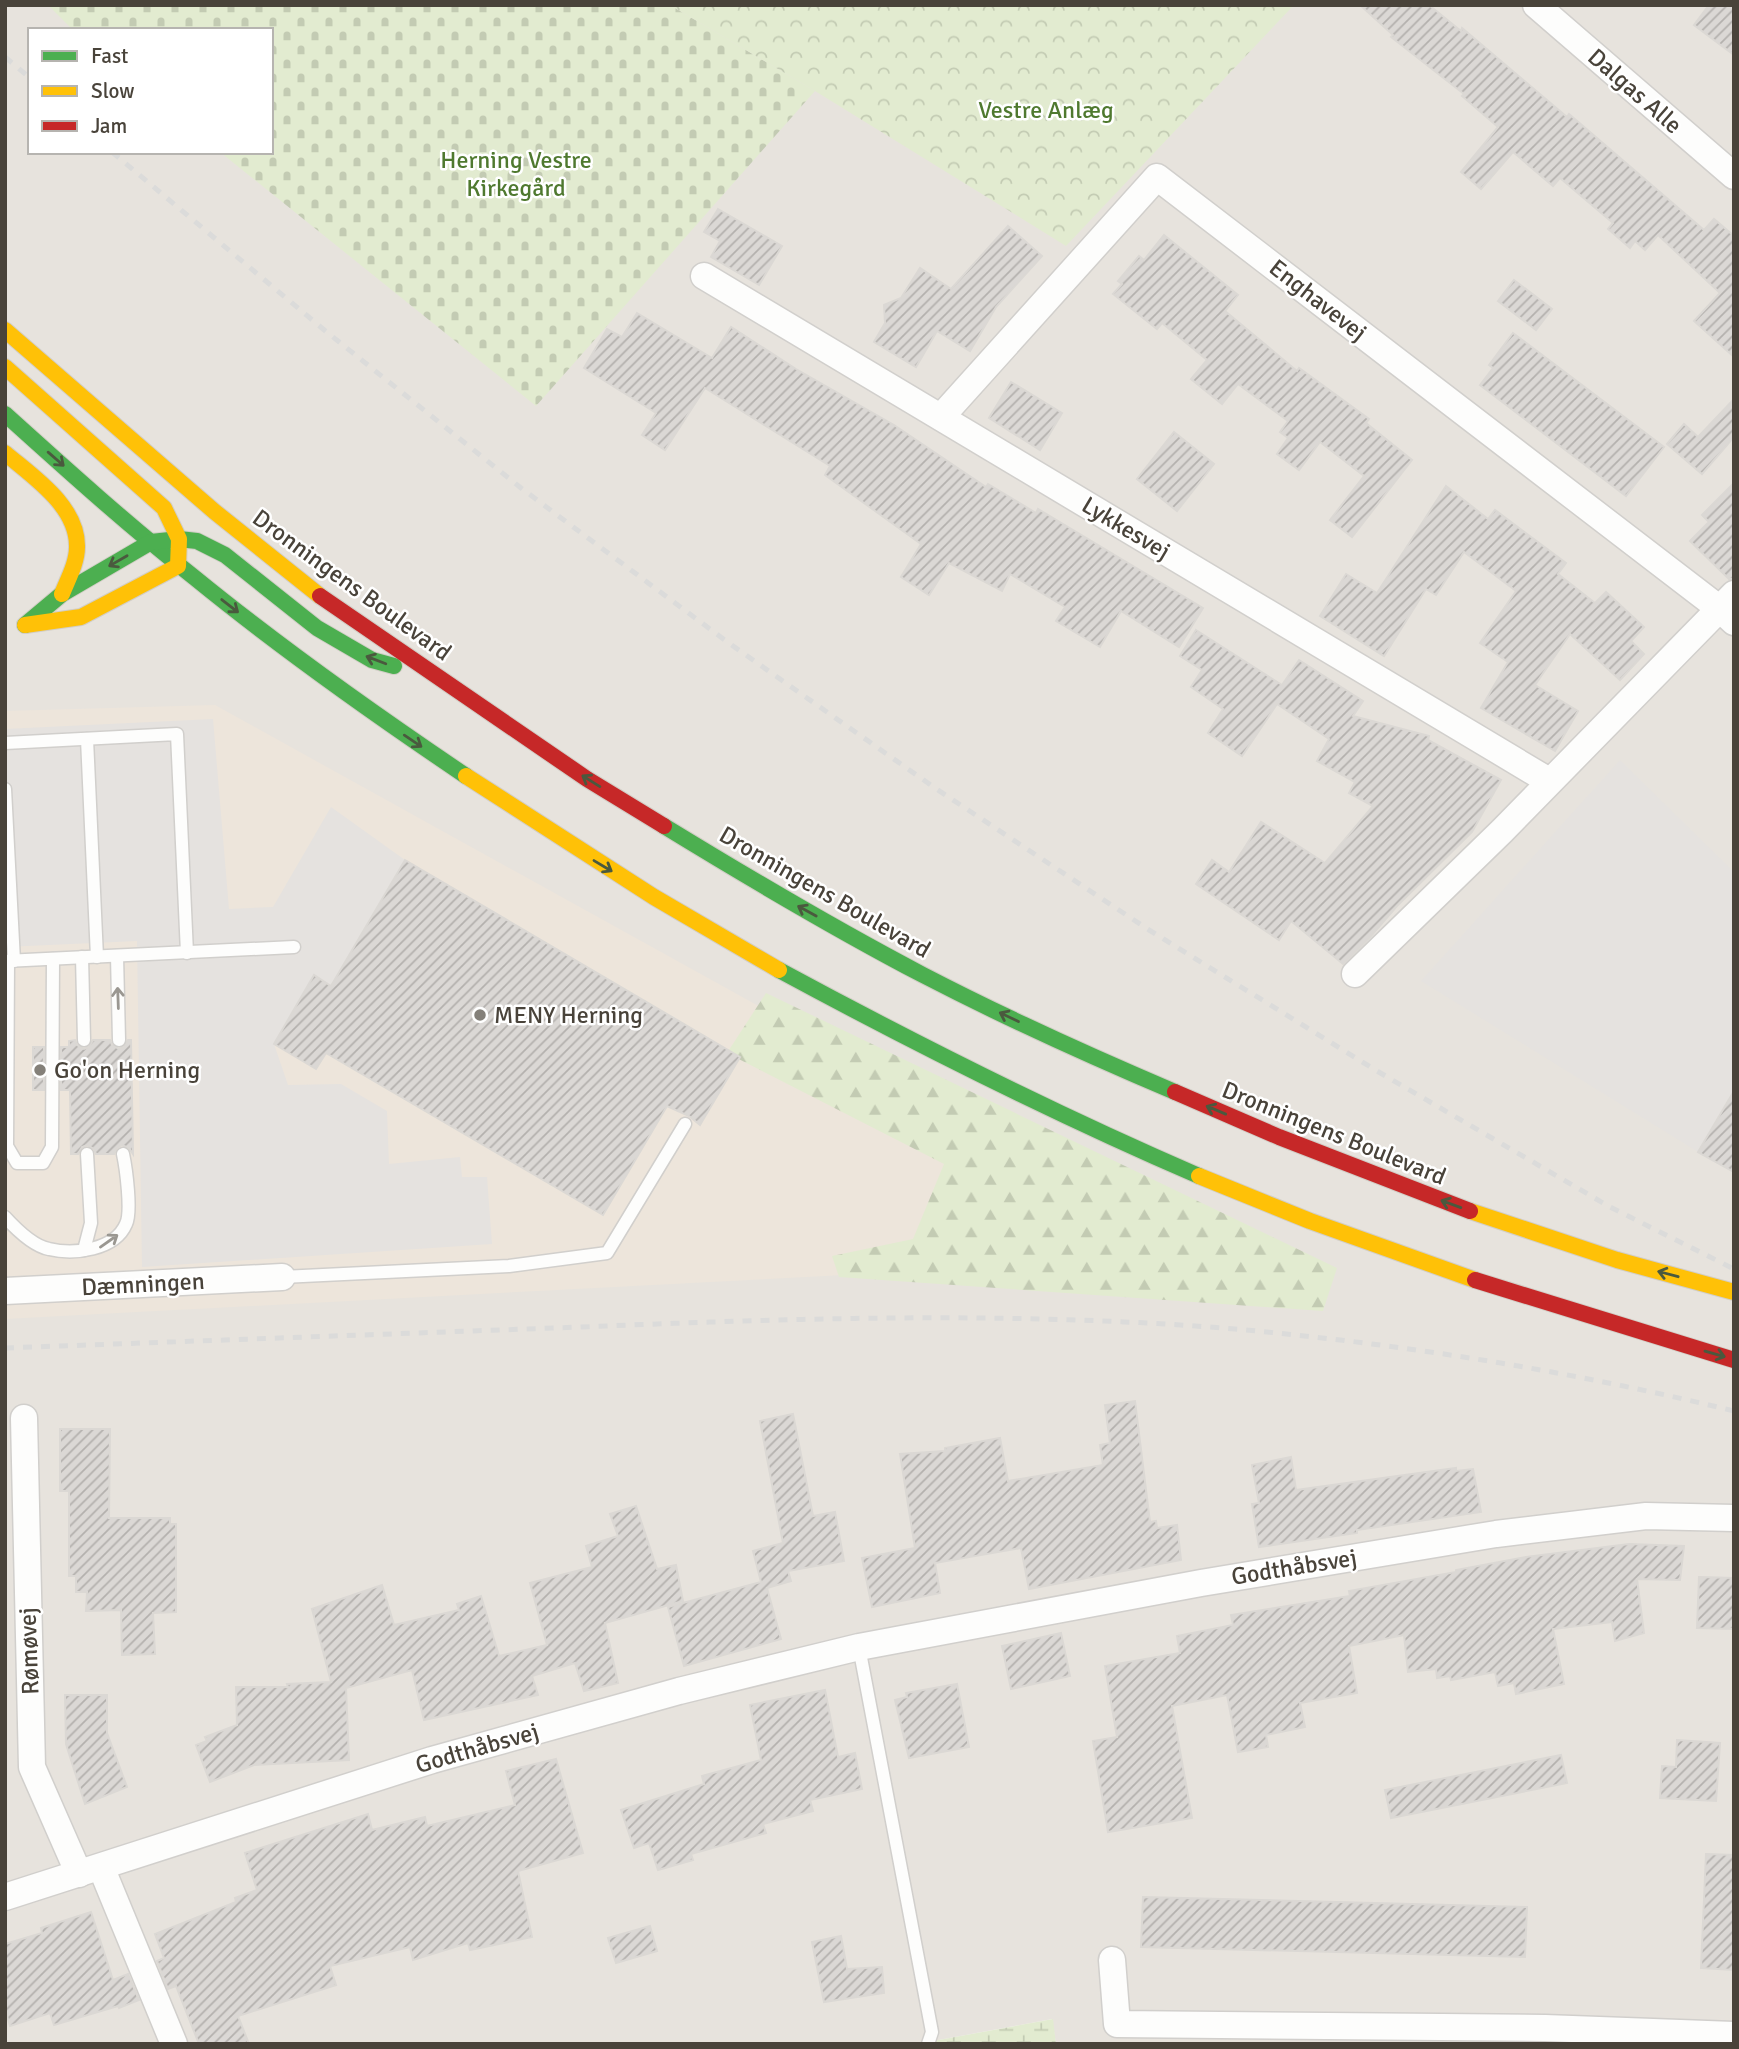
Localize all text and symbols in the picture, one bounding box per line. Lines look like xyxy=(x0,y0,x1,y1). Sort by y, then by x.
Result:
legend xyxy=(28,28,273,154)
street label: Dalgas Alle xyxy=(1582,42,1688,140)
text: Fast xyxy=(91,43,128,69)
text: Slow xyxy=(91,78,135,104)
park label: Vestre Anlæg xyxy=(978,95,1114,125)
text: Jam xyxy=(91,113,127,139)
park label: Herning Vestre Kirkegård xyxy=(440,145,592,203)
street label: Enghavevej xyxy=(1263,253,1373,347)
one-way arrow xyxy=(47,451,65,467)
street label: Lykkesvej xyxy=(1076,490,1176,566)
street label: Dronningens Boulevard xyxy=(247,503,457,667)
one-way arrow xyxy=(108,555,128,569)
one-way arrow xyxy=(221,598,239,613)
one-way arrow xyxy=(366,653,387,665)
one-way arrow xyxy=(403,734,422,749)
one-way arrow xyxy=(582,774,602,788)
street label: Dronningens Boulevard xyxy=(714,819,936,965)
one-way arrow xyxy=(593,859,613,873)
one-way arrow xyxy=(798,904,818,918)
one-way arrow xyxy=(112,987,125,1010)
place label: MENY Herning xyxy=(494,1000,643,1030)
marker: MENY Herning xyxy=(472,1007,488,1023)
one-way arrow xyxy=(999,1010,1020,1023)
place label: Go'on Herning xyxy=(54,1055,200,1085)
marker: Go'on Herning xyxy=(32,1062,48,1078)
street label: Dronningens Boulevard xyxy=(1218,1074,1450,1192)
one-way arrow xyxy=(1206,1103,1227,1116)
one-way arrow xyxy=(1441,1197,1463,1209)
one-way arrow xyxy=(99,1234,118,1248)
street label: Dæmningen xyxy=(80,1266,206,1302)
one-way arrow xyxy=(1657,1267,1680,1280)
one-way arrow xyxy=(1703,1348,1725,1361)
street label: Godthåbsvej xyxy=(1229,1542,1359,1592)
street label: Rømøvej xyxy=(12,1607,46,1695)
street label: Godthåbsvej xyxy=(412,1716,542,1780)

